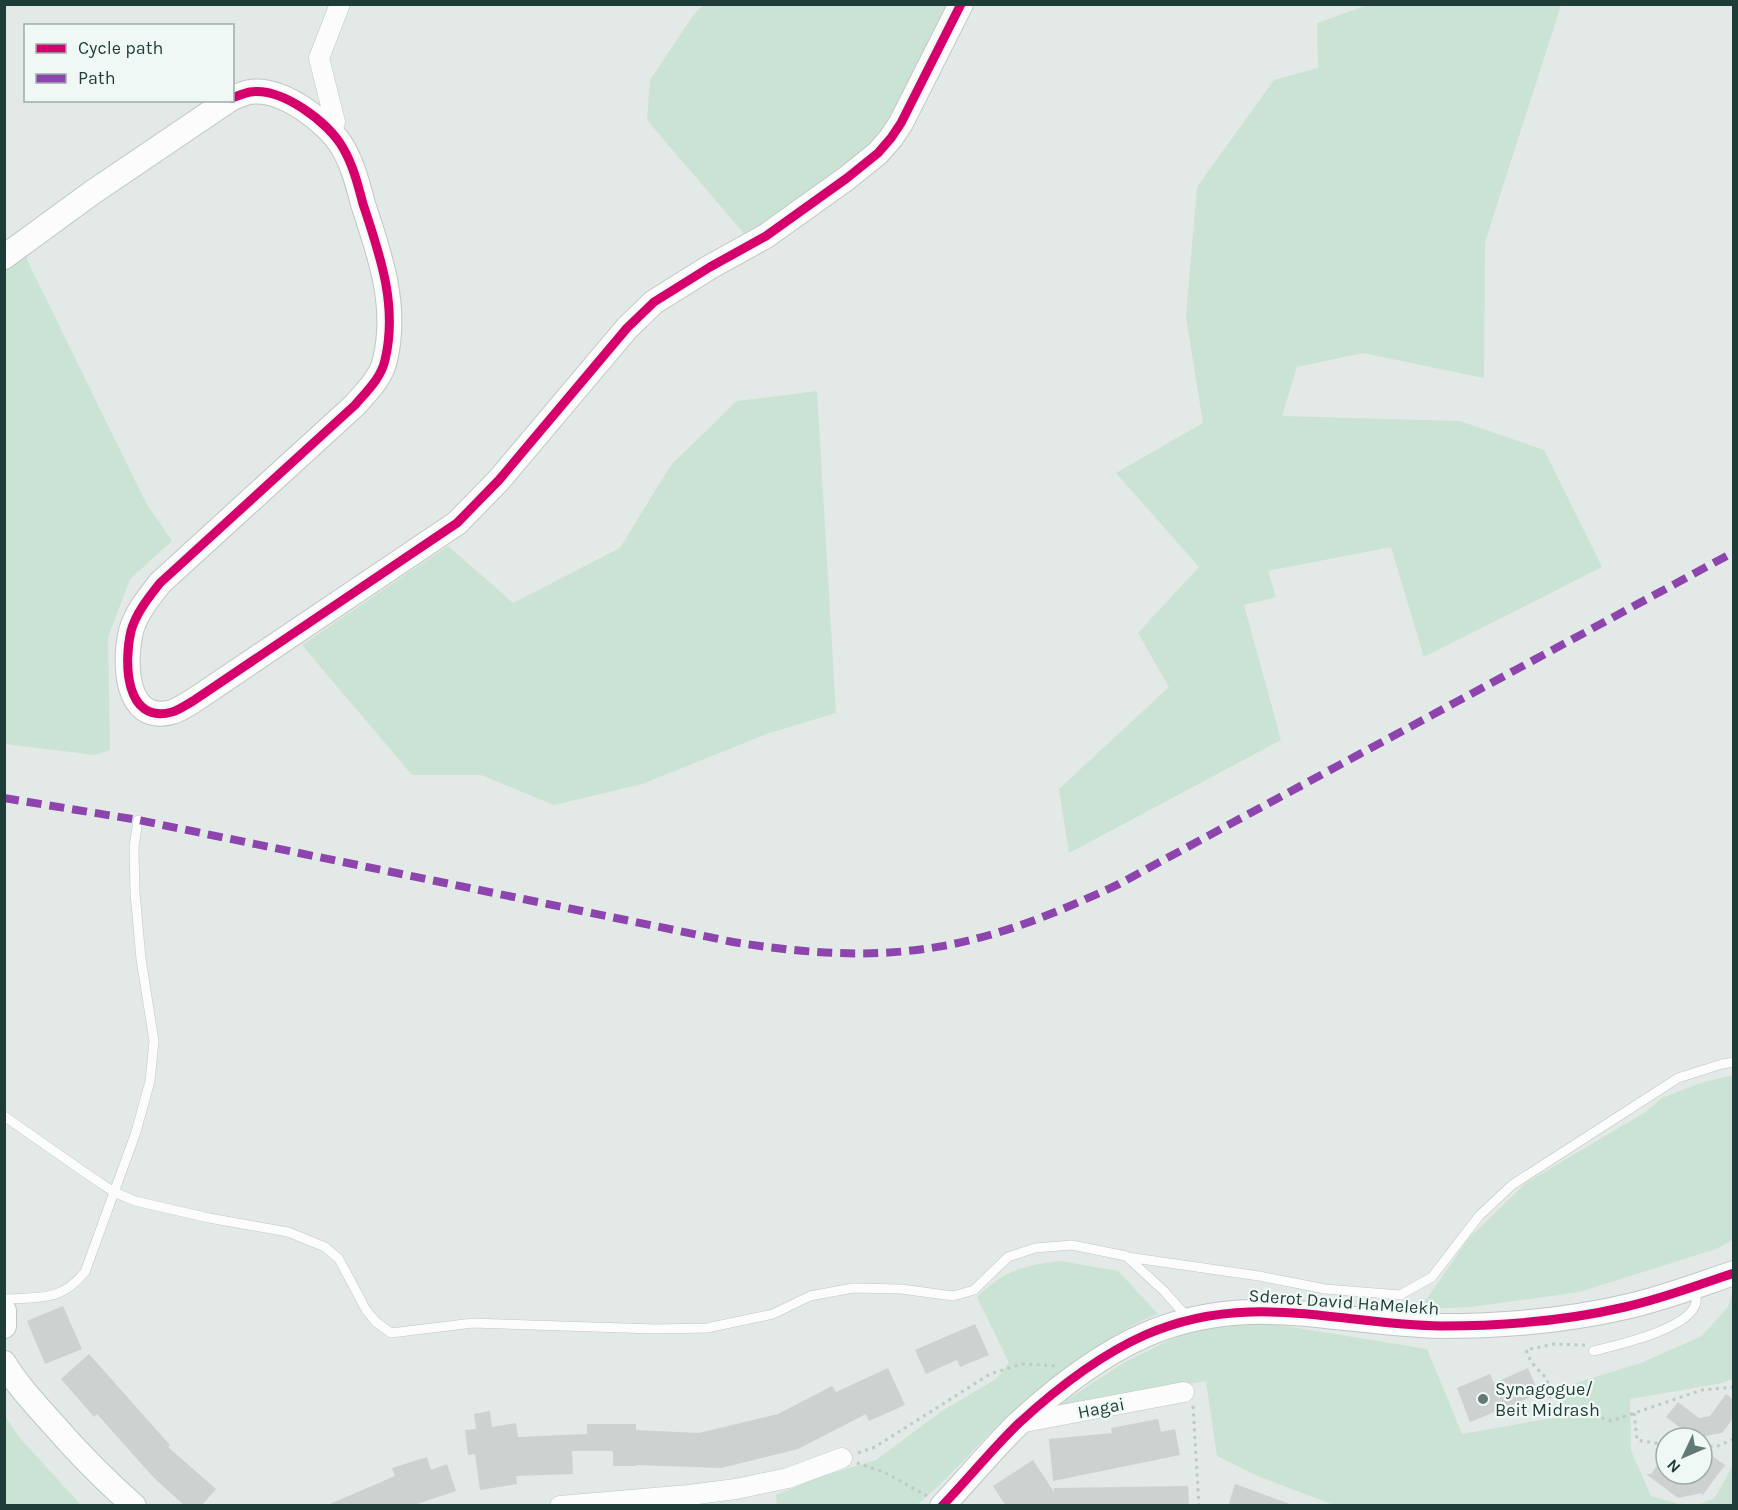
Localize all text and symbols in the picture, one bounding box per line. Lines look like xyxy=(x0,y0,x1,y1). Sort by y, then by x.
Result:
legend xyxy=(24,24,234,102)
text: Cycle path xyxy=(78,37,163,59)
text: Path xyxy=(78,67,116,89)
street label: Sderot David HaMelekh xyxy=(1248,1284,1440,1320)
place label: Synagogue/ Beit Midrash xyxy=(1495,1378,1600,1421)
marker: Synagogue/ Beit Midrash xyxy=(1476,1392,1490,1406)
street label: Hagai xyxy=(1076,1393,1126,1423)
north arrow xyxy=(1654,1426,1714,1486)
text: N xyxy=(1663,1455,1684,1477)

